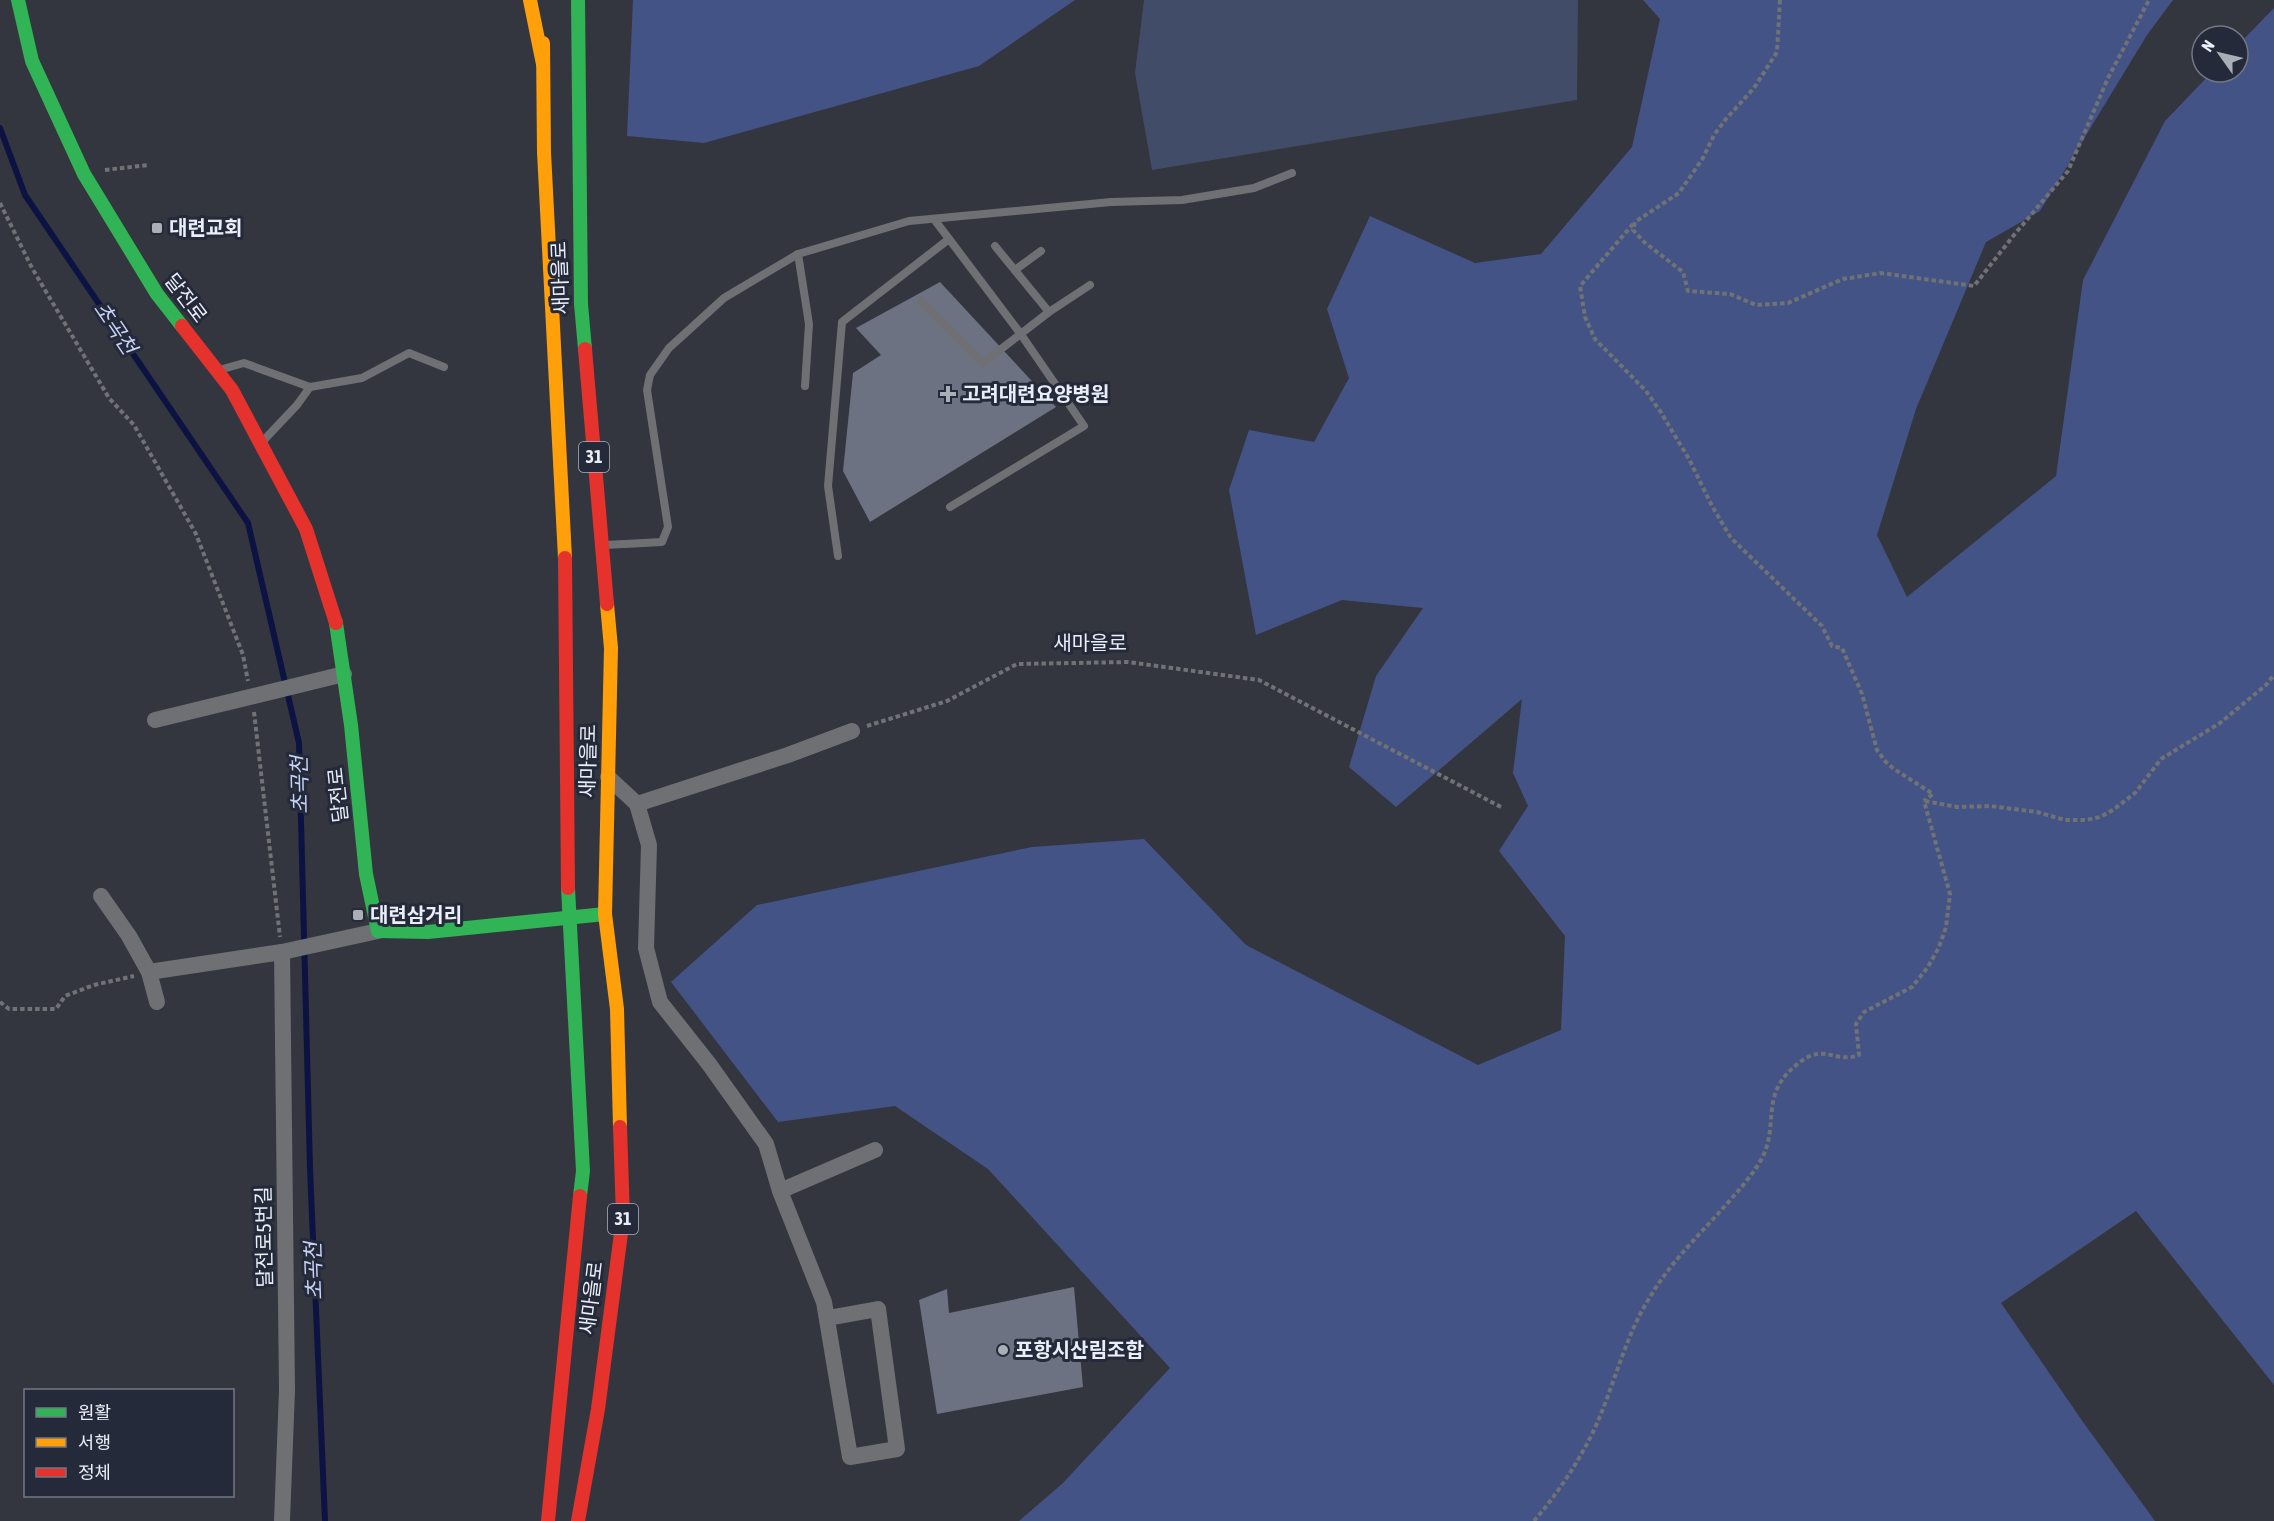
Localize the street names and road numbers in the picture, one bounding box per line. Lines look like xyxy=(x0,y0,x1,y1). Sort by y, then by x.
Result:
street label: 새마을로 xyxy=(547,241,572,315)
street label: 달전로 xyxy=(161,269,212,327)
road number: 31 xyxy=(579,442,609,472)
street label: 새마을로 xyxy=(1053,631,1127,654)
street label: 새마을로 xyxy=(575,724,600,798)
street label: 달전로 xyxy=(323,766,352,824)
street label: 달전로5번길 xyxy=(251,1186,276,1288)
road number: 31 xyxy=(608,1204,638,1234)
street label: 새마을로 xyxy=(575,1260,606,1336)

